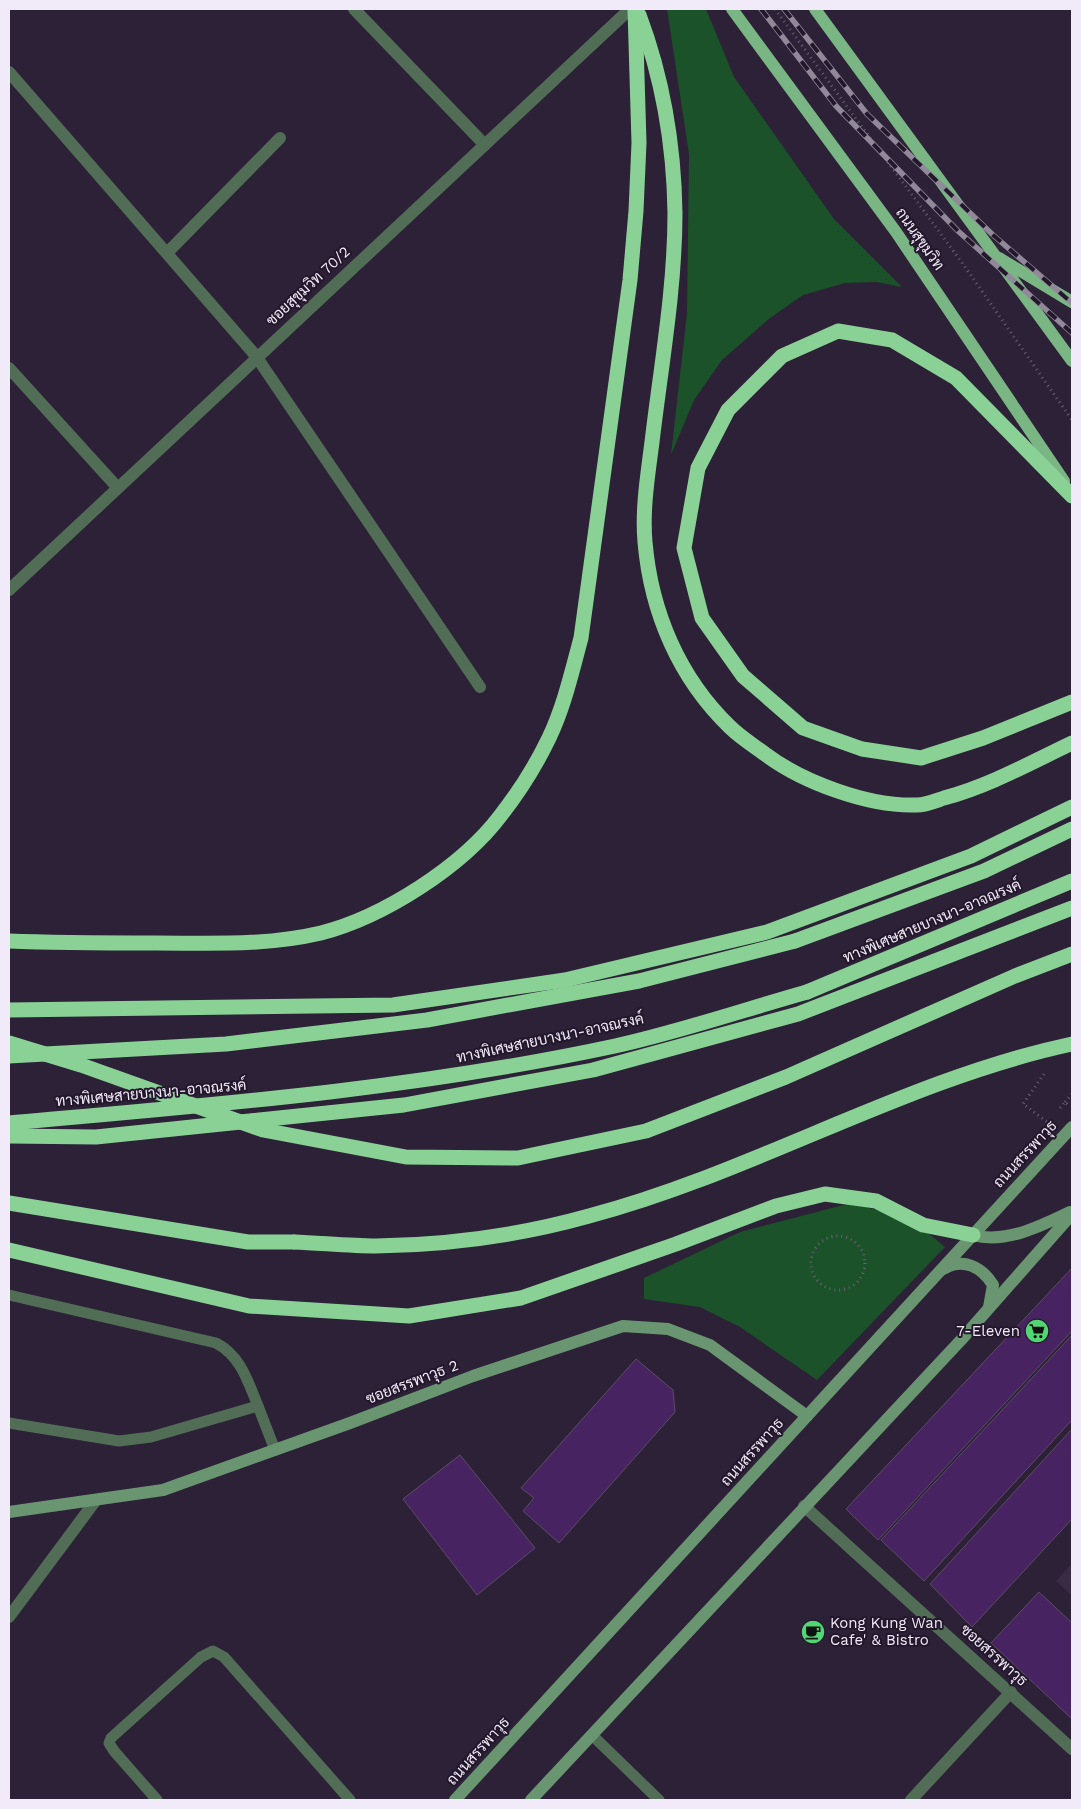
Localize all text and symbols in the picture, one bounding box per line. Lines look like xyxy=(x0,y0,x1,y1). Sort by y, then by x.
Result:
street label: ถนนสุขุมวิท xyxy=(890,204,948,275)
street label: ซอยสุขุมวิท 70/2 xyxy=(262,243,355,331)
street label: ทางพิเศษสายบางนา-อาจณรงค์ xyxy=(840,874,1024,967)
street label: ทางพิเศษสายบางนา-อาจณรงค์ xyxy=(454,1008,645,1067)
street label: ทางพิเศษสายบางนา-อาจณรงค์ xyxy=(55,1075,247,1110)
street label: ถนนสรรพาวุธ xyxy=(989,1117,1062,1193)
supermarket icon: 7-Eleven xyxy=(1024,1318,1050,1344)
place label: 7-Eleven xyxy=(956,1322,1020,1340)
street label: ซอยสรรพาวุธ 2 xyxy=(363,1356,461,1410)
street label: ถนนสรรพาวุธ xyxy=(717,1414,789,1491)
place label: Kong Kung Wan Cafe' & Bistro xyxy=(830,1614,943,1649)
cafe icon: Kong Kung Wan Cafe' & Bistro xyxy=(800,1619,826,1645)
street label: ซอยสรรพาวุธ xyxy=(956,1620,1031,1691)
street label: ถนนสรรพาวุธ xyxy=(443,1713,515,1790)

